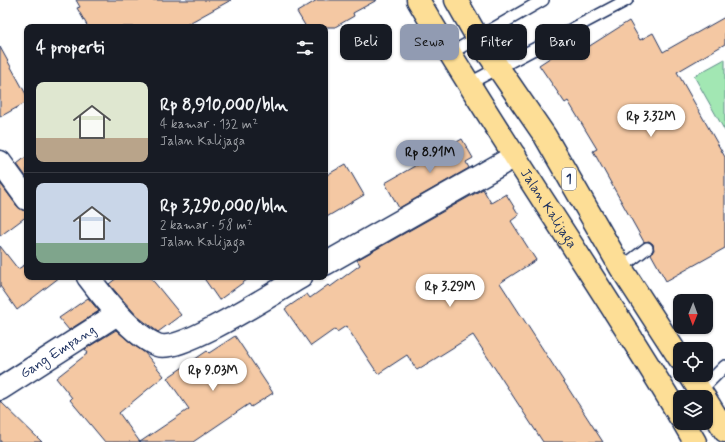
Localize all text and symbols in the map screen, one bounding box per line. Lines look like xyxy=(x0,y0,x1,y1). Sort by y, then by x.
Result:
chip: Beli xyxy=(340,24,392,60)
chip: Sewa xyxy=(400,24,459,60)
chip: Filter xyxy=(467,24,527,60)
chip: Baru xyxy=(535,24,590,60)
text: 4 properti xyxy=(36,37,104,59)
icon: filters xyxy=(294,37,316,59)
text: Rp 8,910,000/bln xyxy=(160,94,288,116)
icon: home xyxy=(68,98,116,146)
pin: Rp 3.32M xyxy=(610,104,692,138)
text: Rp 3.32M xyxy=(626,108,676,125)
text: 4 kamar · 132 m² xyxy=(160,116,258,133)
text: Jalan Kalijaga xyxy=(160,133,245,150)
pin: Rp 8.91M xyxy=(389,140,471,174)
text: Rp 8.91M xyxy=(405,144,455,161)
street label: Jalan Kalijaga xyxy=(516,165,581,252)
road number: 1 xyxy=(562,168,576,190)
text: Rp 3,290,000/bln xyxy=(160,195,287,217)
icon: home xyxy=(68,199,116,247)
text: 2 kamar · 58 m² xyxy=(160,217,253,234)
text: Jalan Kalijaga xyxy=(160,234,245,251)
pin: Rp 3.29M xyxy=(409,274,491,308)
text: Rp 3.29M xyxy=(425,278,475,295)
north arrow xyxy=(673,294,713,334)
map controls xyxy=(673,294,713,430)
street label: Gang Empang xyxy=(17,321,99,383)
button: locate xyxy=(673,342,713,382)
pin: Rp 9.03M xyxy=(172,358,254,392)
text: Rp 9.03M xyxy=(188,362,238,379)
button: layers xyxy=(673,390,713,430)

